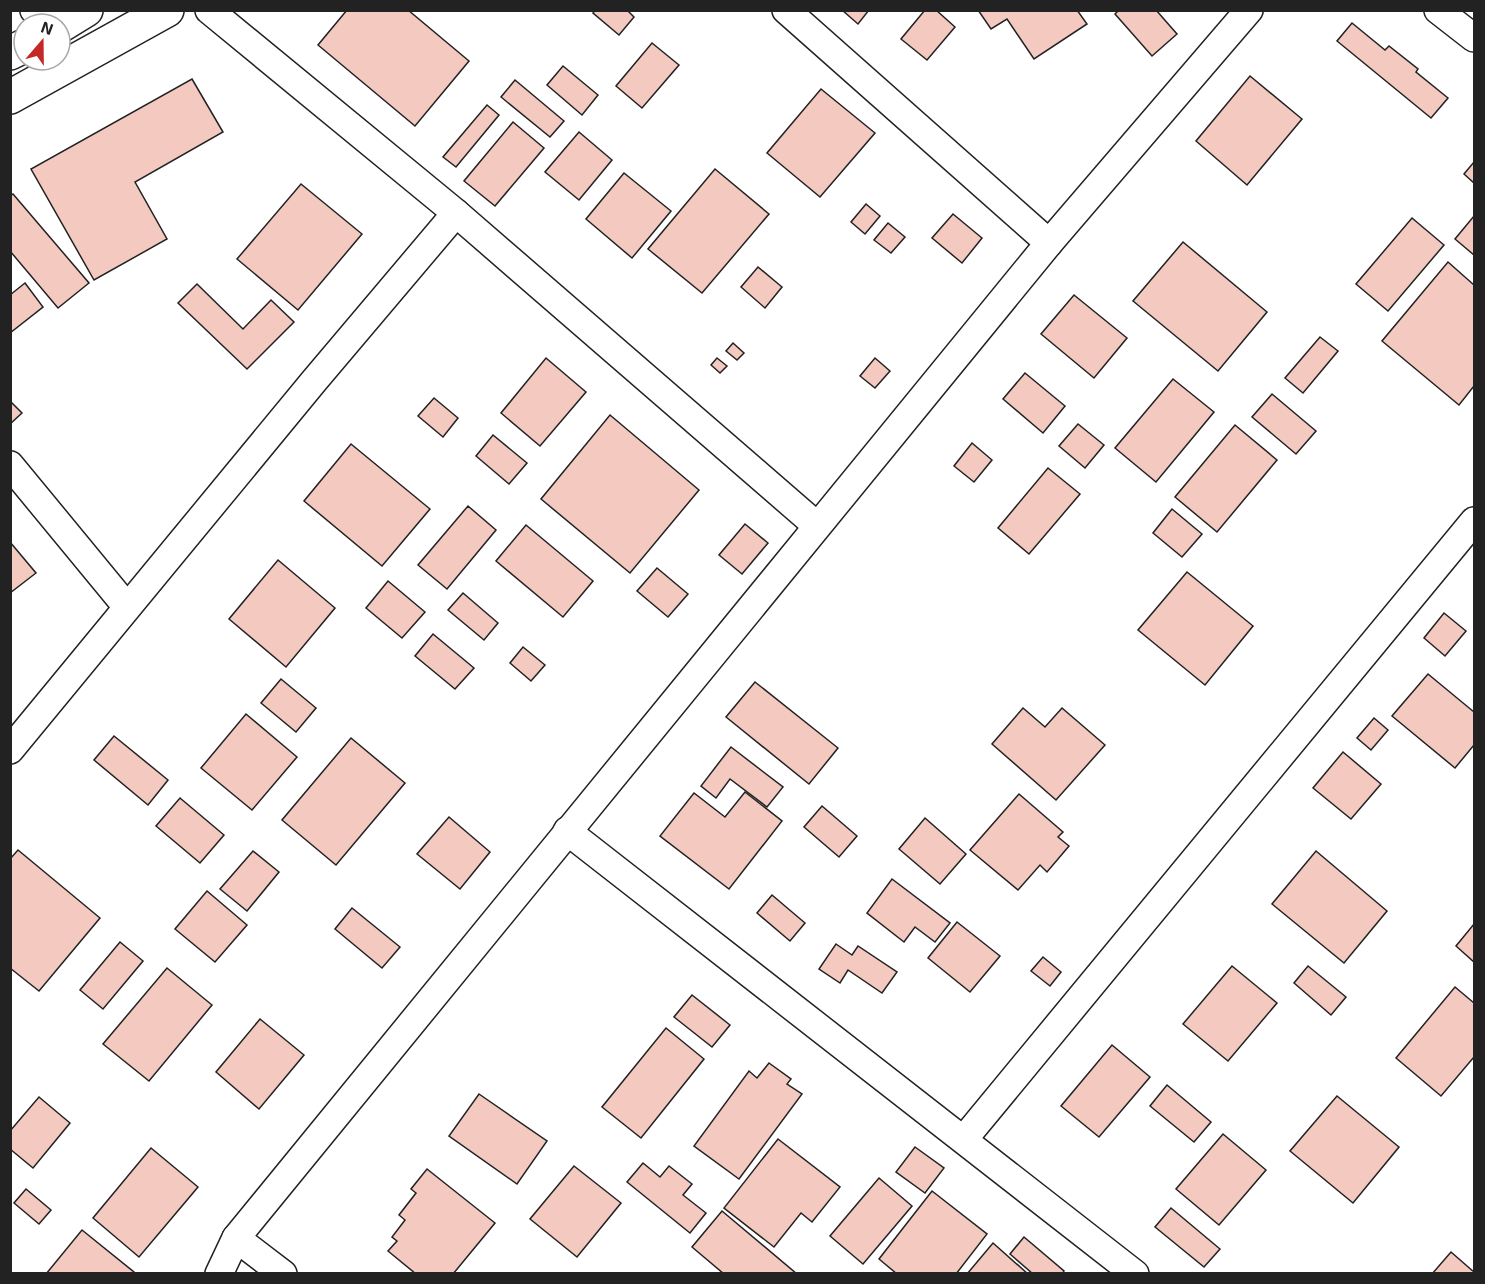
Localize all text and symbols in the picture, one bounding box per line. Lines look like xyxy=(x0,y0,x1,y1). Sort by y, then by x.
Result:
north arrow xyxy=(12,12,72,72)
text: N xyxy=(39,17,56,38)

